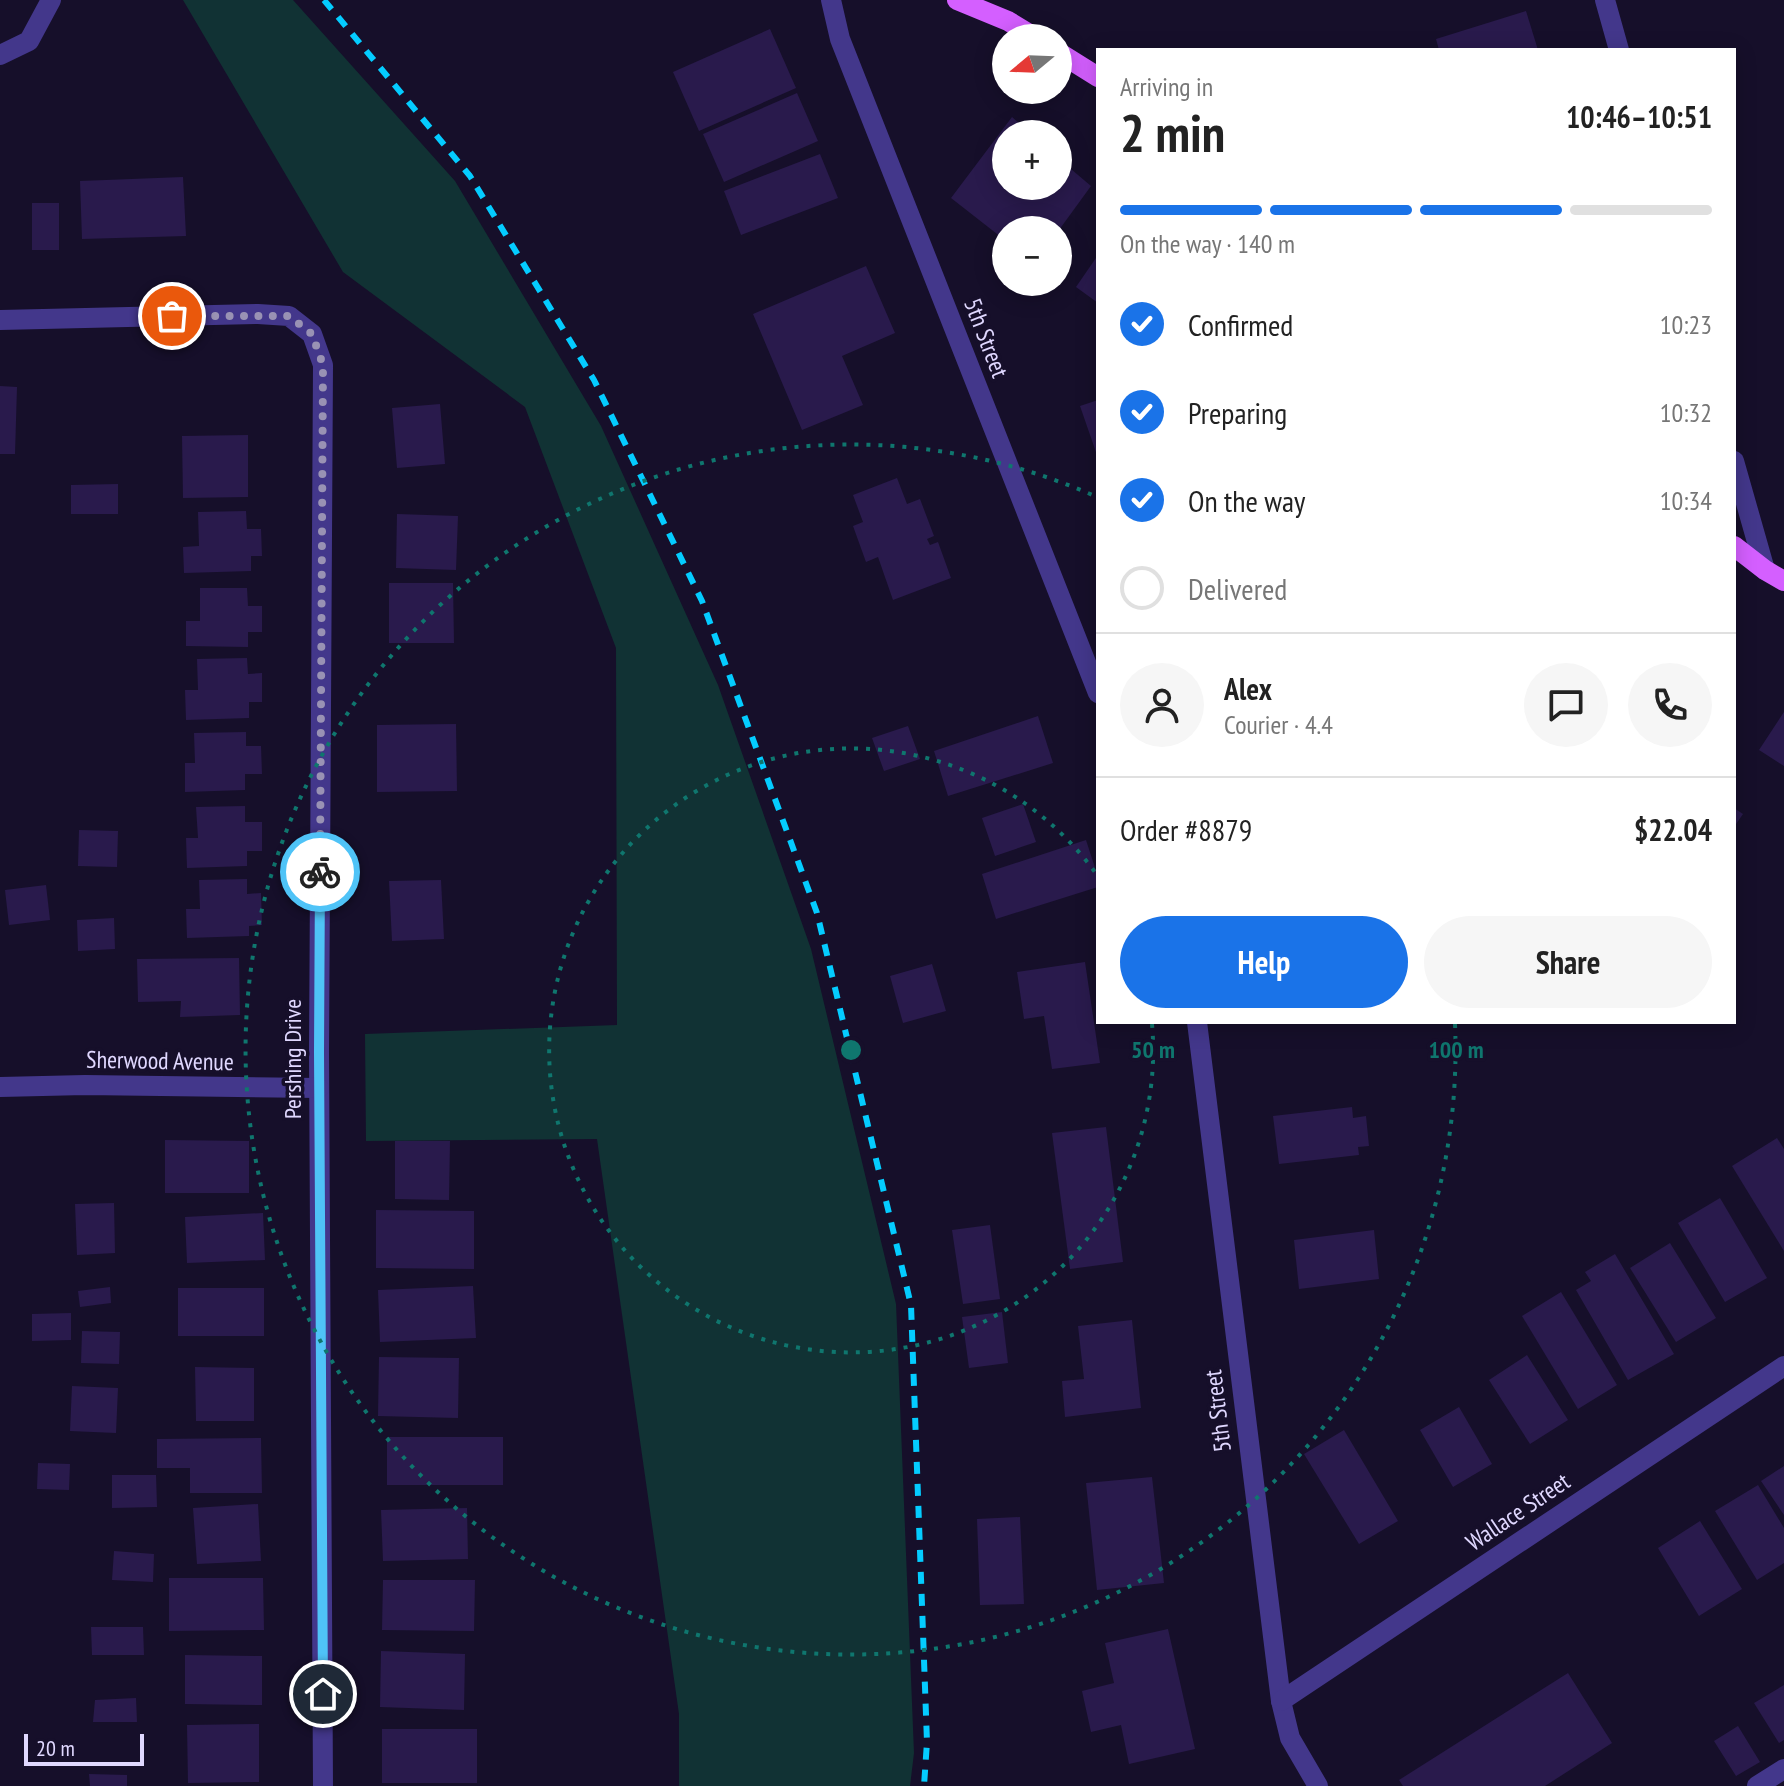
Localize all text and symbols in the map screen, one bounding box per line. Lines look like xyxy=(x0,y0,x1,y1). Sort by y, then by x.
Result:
north arrow xyxy=(992,24,1072,104)
map controls xyxy=(992,24,1072,296)
text: Arriving in xyxy=(1120,70,1213,103)
text: 10:46–10:51 xyxy=(1566,97,1712,136)
text: 2 min xyxy=(1120,99,1225,166)
button: + xyxy=(992,120,1072,200)
button: − xyxy=(992,216,1072,296)
text: On the way · 140 m xyxy=(1120,227,1295,260)
pin xyxy=(138,282,206,350)
icon: bag xyxy=(150,294,194,338)
street label: 5th Street xyxy=(957,294,1016,382)
icon: check xyxy=(1120,302,1164,346)
text: Confirmed xyxy=(1188,305,1293,344)
text: 10:23 xyxy=(1660,308,1712,341)
icon: check xyxy=(1120,390,1164,434)
text: Preparing xyxy=(1188,393,1287,432)
text: 10:32 xyxy=(1660,396,1712,429)
icon: check xyxy=(1120,478,1164,522)
text: On the way xyxy=(1188,481,1305,520)
text: 10:34 xyxy=(1660,484,1712,517)
text: Delivered xyxy=(1188,569,1287,608)
button: person xyxy=(1120,663,1204,747)
button: chat xyxy=(1524,663,1608,747)
button: phone xyxy=(1628,663,1712,747)
text: Alex xyxy=(1224,669,1272,708)
text: Courier · 4.4 xyxy=(1224,708,1333,741)
text: Order #8879 xyxy=(1120,810,1252,849)
text: $22.04 xyxy=(1634,810,1712,849)
courier xyxy=(280,832,360,912)
icon: bike xyxy=(298,850,342,894)
button: Help xyxy=(1120,916,1408,1008)
button: Share xyxy=(1424,916,1712,1008)
street label: Pershing Drive xyxy=(277,999,308,1119)
text: 50 m xyxy=(1131,1034,1175,1065)
text: 100 m xyxy=(1428,1034,1484,1065)
centre of rings xyxy=(837,1036,865,1064)
street label: Sherwood Avenue xyxy=(86,1044,234,1077)
street label: 5th Street xyxy=(1197,1368,1238,1454)
street label: Wallace Street xyxy=(1460,1465,1576,1558)
pin xyxy=(289,1660,357,1728)
icon: home xyxy=(301,1672,345,1716)
scale bar xyxy=(24,1730,144,1766)
text: 20 m xyxy=(36,1734,75,1762)

